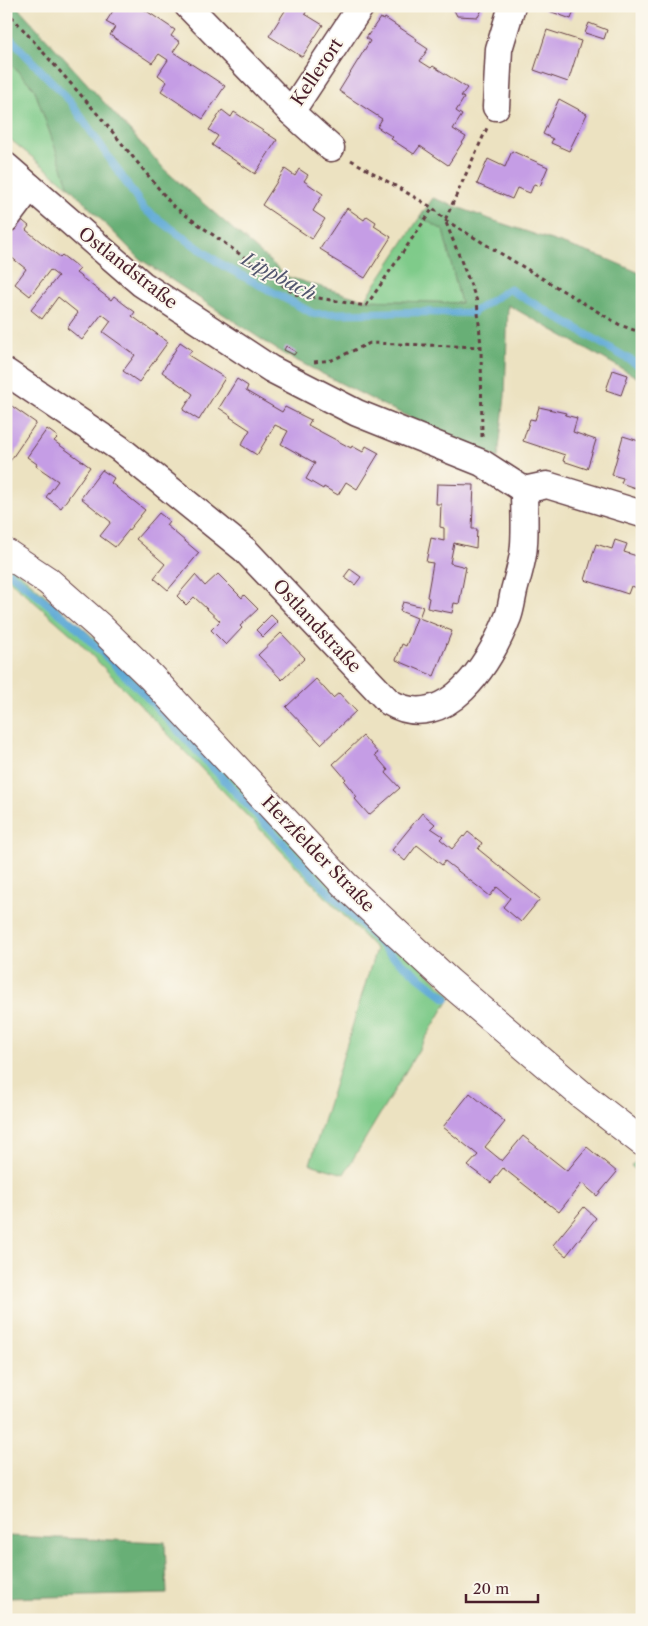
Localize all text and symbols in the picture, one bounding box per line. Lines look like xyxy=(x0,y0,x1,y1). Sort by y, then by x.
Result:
street label: Kellerort xyxy=(286,34,348,110)
street label: Ostlandstraße xyxy=(74,222,182,314)
water label: Lippbach xyxy=(236,246,320,306)
street label: Ostlandstraße xyxy=(268,575,366,677)
street label: Herzfelder Straße xyxy=(257,791,379,917)
scale bar xyxy=(466,1571,538,1603)
text: 20 m xyxy=(473,1579,509,1598)

